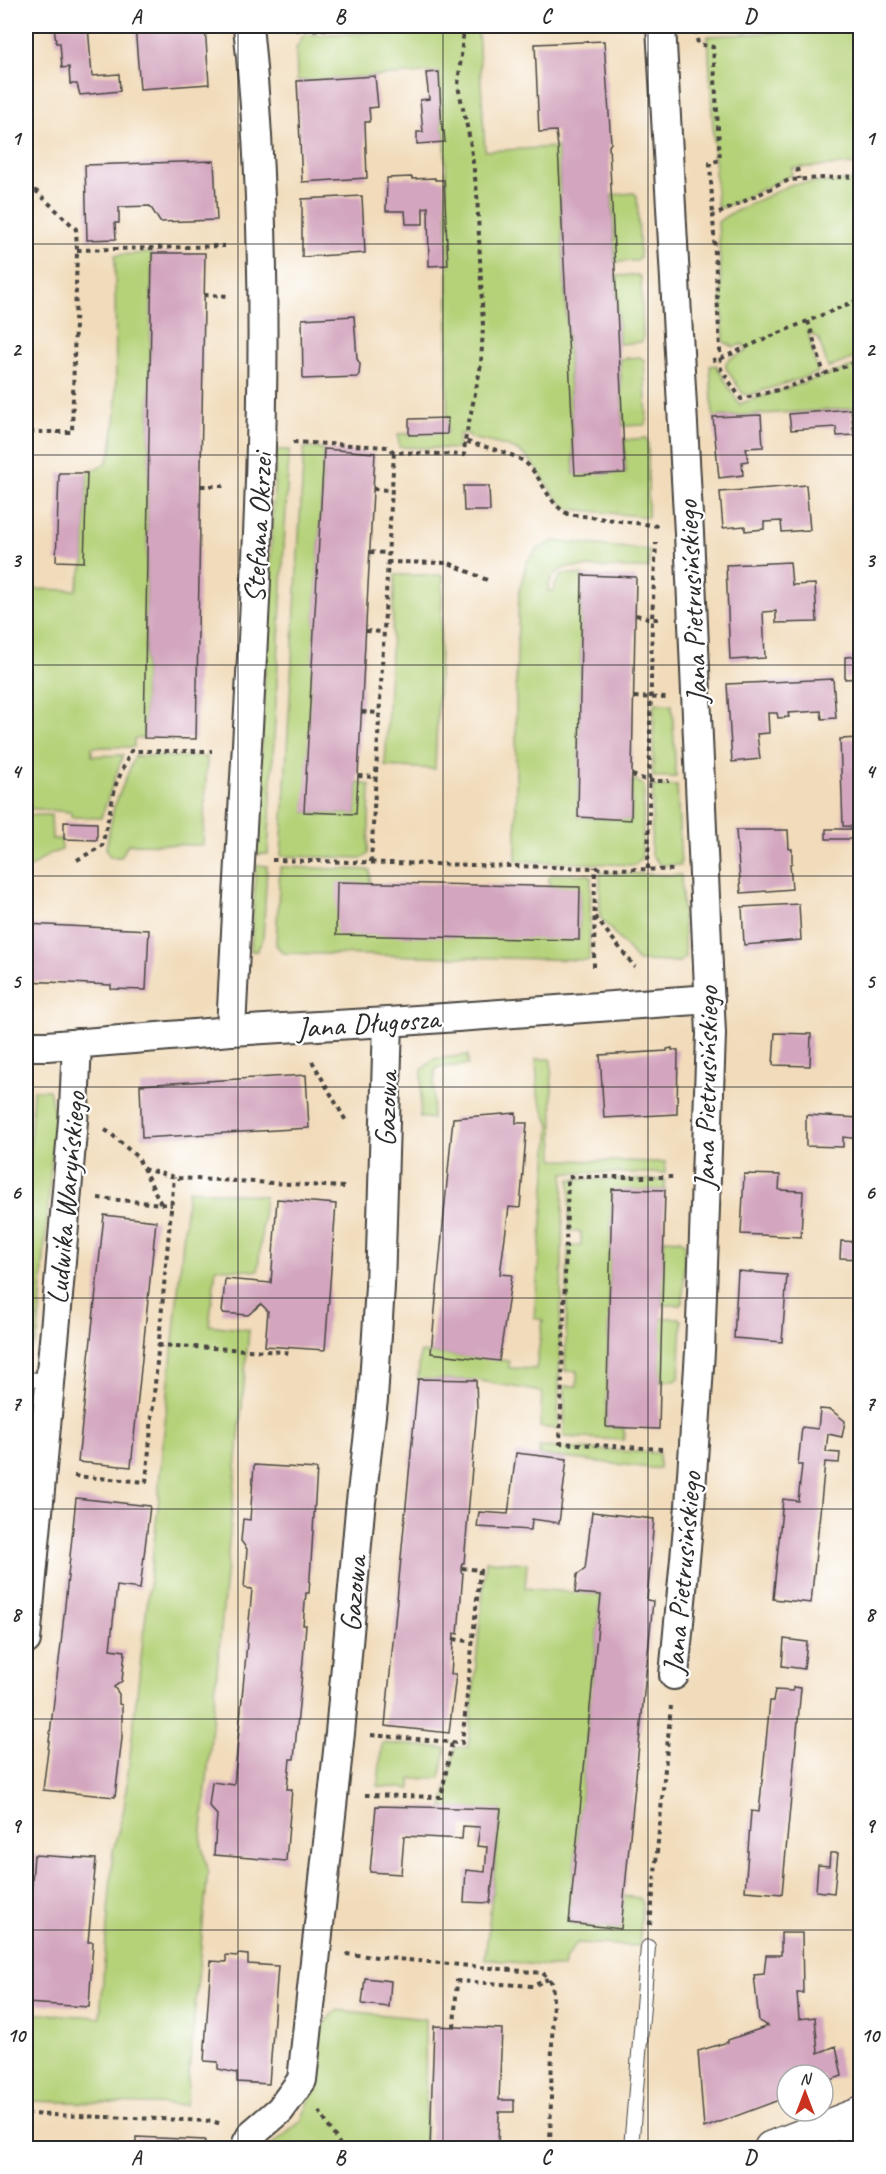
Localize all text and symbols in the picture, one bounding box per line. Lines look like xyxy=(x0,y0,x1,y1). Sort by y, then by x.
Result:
text: A xyxy=(131,4,143,29)
text: B xyxy=(335,4,347,29)
text: C xyxy=(541,4,553,29)
text: D xyxy=(744,4,758,29)
text: 1 xyxy=(12,126,23,151)
text: 1 xyxy=(866,126,877,151)
text: 2 xyxy=(12,337,23,362)
text: 2 xyxy=(866,337,877,362)
street label: Stefana Okrzei xyxy=(235,449,281,604)
street label: Jana Pietrusińskiego xyxy=(668,498,716,706)
text: 3 xyxy=(12,548,23,573)
text: 3 xyxy=(866,548,877,573)
text: 4 xyxy=(12,759,24,784)
text: 4 xyxy=(866,759,878,784)
text: 5 xyxy=(12,969,23,994)
text: 5 xyxy=(866,969,877,994)
street label: Jana Pietrusińskiego xyxy=(685,985,727,1192)
street label: Jana Długosza xyxy=(293,999,443,1047)
street label: Gazowa xyxy=(366,1068,406,1147)
street label: Ludwika Waryńskiego xyxy=(38,1089,94,1306)
text: 6 xyxy=(11,1180,22,1205)
text: 6 xyxy=(865,1180,876,1205)
text: 7 xyxy=(12,1391,23,1416)
text: 7 xyxy=(866,1391,877,1416)
street label: Jana Pietrusińskiego xyxy=(654,1469,710,1678)
street label: Gazowa xyxy=(331,1552,375,1633)
text: 8 xyxy=(12,1602,24,1627)
text: 8 xyxy=(866,1602,878,1627)
text: 9 xyxy=(12,1813,23,1838)
text: 9 xyxy=(866,1813,877,1838)
text: 10 xyxy=(7,2023,27,2048)
text: 10 xyxy=(861,2023,881,2048)
north arrow xyxy=(775,2063,835,2123)
text: N xyxy=(800,2069,813,2089)
text: A xyxy=(131,2145,143,2170)
text: B xyxy=(335,2145,347,2170)
text: C xyxy=(541,2145,553,2170)
text: D xyxy=(744,2145,758,2170)

